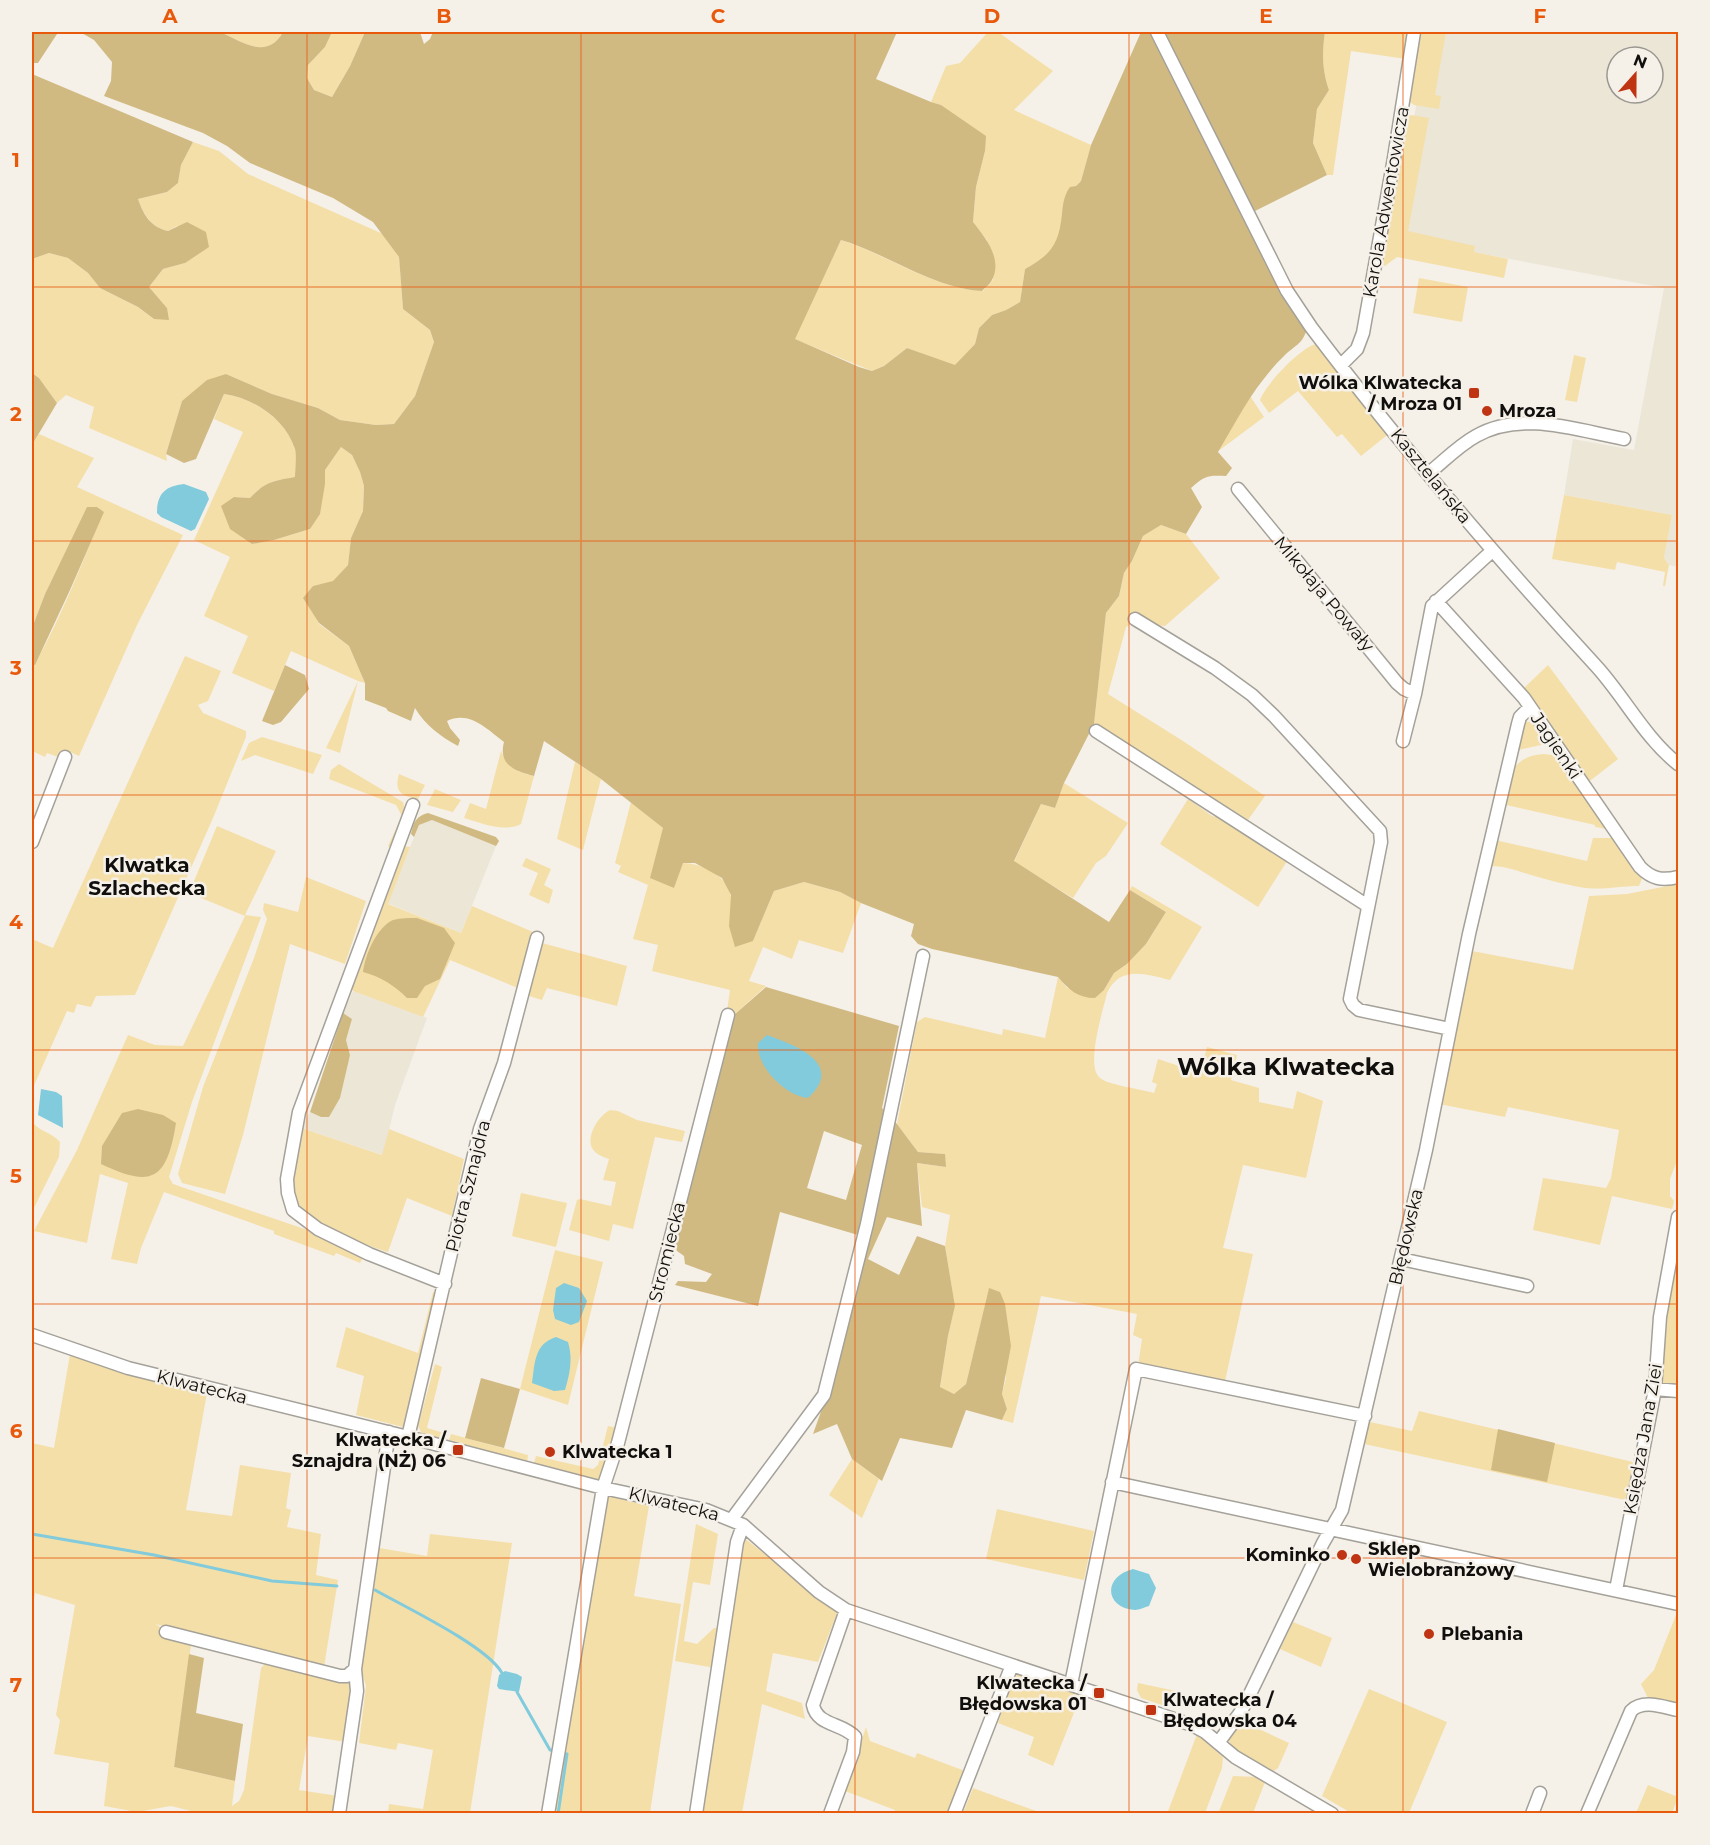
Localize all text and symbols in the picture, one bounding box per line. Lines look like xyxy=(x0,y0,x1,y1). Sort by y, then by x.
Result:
text: A xyxy=(161,4,178,28)
text: B xyxy=(436,4,452,28)
text: C xyxy=(711,4,726,28)
text: D xyxy=(984,4,1000,28)
text: E xyxy=(1259,4,1273,28)
text: F xyxy=(1534,4,1547,28)
north arrow xyxy=(1605,45,1665,105)
text: N xyxy=(1631,50,1650,73)
street label: Karola Adwentowicza xyxy=(1358,105,1414,299)
text: 1 xyxy=(12,148,20,172)
place label: Wólka Klwatecka / Mroza 01 xyxy=(1299,372,1462,415)
marker: Wólka Klwatecka / Mroza 01 xyxy=(1467,386,1481,400)
place label: Mroza xyxy=(1499,400,1556,422)
text: 2 xyxy=(10,402,22,426)
marker: Mroza xyxy=(1480,404,1494,418)
street label: Kasztelańska xyxy=(1386,424,1476,528)
street label: Mikołaja Powały xyxy=(1269,532,1379,656)
text: 3 xyxy=(9,656,22,680)
street label: Jagienki xyxy=(1525,708,1586,783)
district label: Klwatka Szlachecka xyxy=(88,853,206,900)
text: 4 xyxy=(9,910,23,934)
district label: Wólka Klwatecka xyxy=(1177,1052,1395,1081)
street label: Piotra Sznajdra xyxy=(441,1118,495,1254)
text: 5 xyxy=(10,1164,22,1188)
street label: Błędowska xyxy=(1384,1187,1428,1287)
street label: Stromiecka xyxy=(644,1200,690,1304)
street label: Księdza Jana Ziei xyxy=(1619,1362,1667,1516)
street label: Klwatecka xyxy=(154,1365,250,1409)
text: 6 xyxy=(10,1419,23,1443)
place label: Klwatecka / Sznajdra (NŻ) 06 xyxy=(292,1429,447,1472)
place label: Klwatecka 1 xyxy=(562,1441,673,1463)
marker: Klwatecka / Sznajdra (NŻ) 06 xyxy=(451,1443,465,1457)
marker: Klwatecka 1 xyxy=(543,1445,557,1459)
street label: Klwatecka xyxy=(626,1482,722,1526)
place label: Sklep Wielobranżowy xyxy=(1368,1538,1515,1581)
place label: Kominko xyxy=(1245,1544,1330,1566)
marker: Kominko xyxy=(1335,1548,1349,1562)
marker: Sklep Wielobranżowy xyxy=(1349,1552,1363,1566)
place label: Plebania xyxy=(1441,1623,1523,1645)
marker: Plebania xyxy=(1422,1627,1436,1641)
place label: Klwatecka / Błędowska 01 xyxy=(959,1672,1088,1715)
text: 7 xyxy=(10,1673,22,1697)
marker: Klwatecka / Błędowska 01 xyxy=(1092,1686,1106,1700)
place label: Klwatecka / Błędowska 04 xyxy=(1163,1689,1297,1732)
marker: Klwatecka / Błędowska 04 xyxy=(1144,1703,1158,1717)

